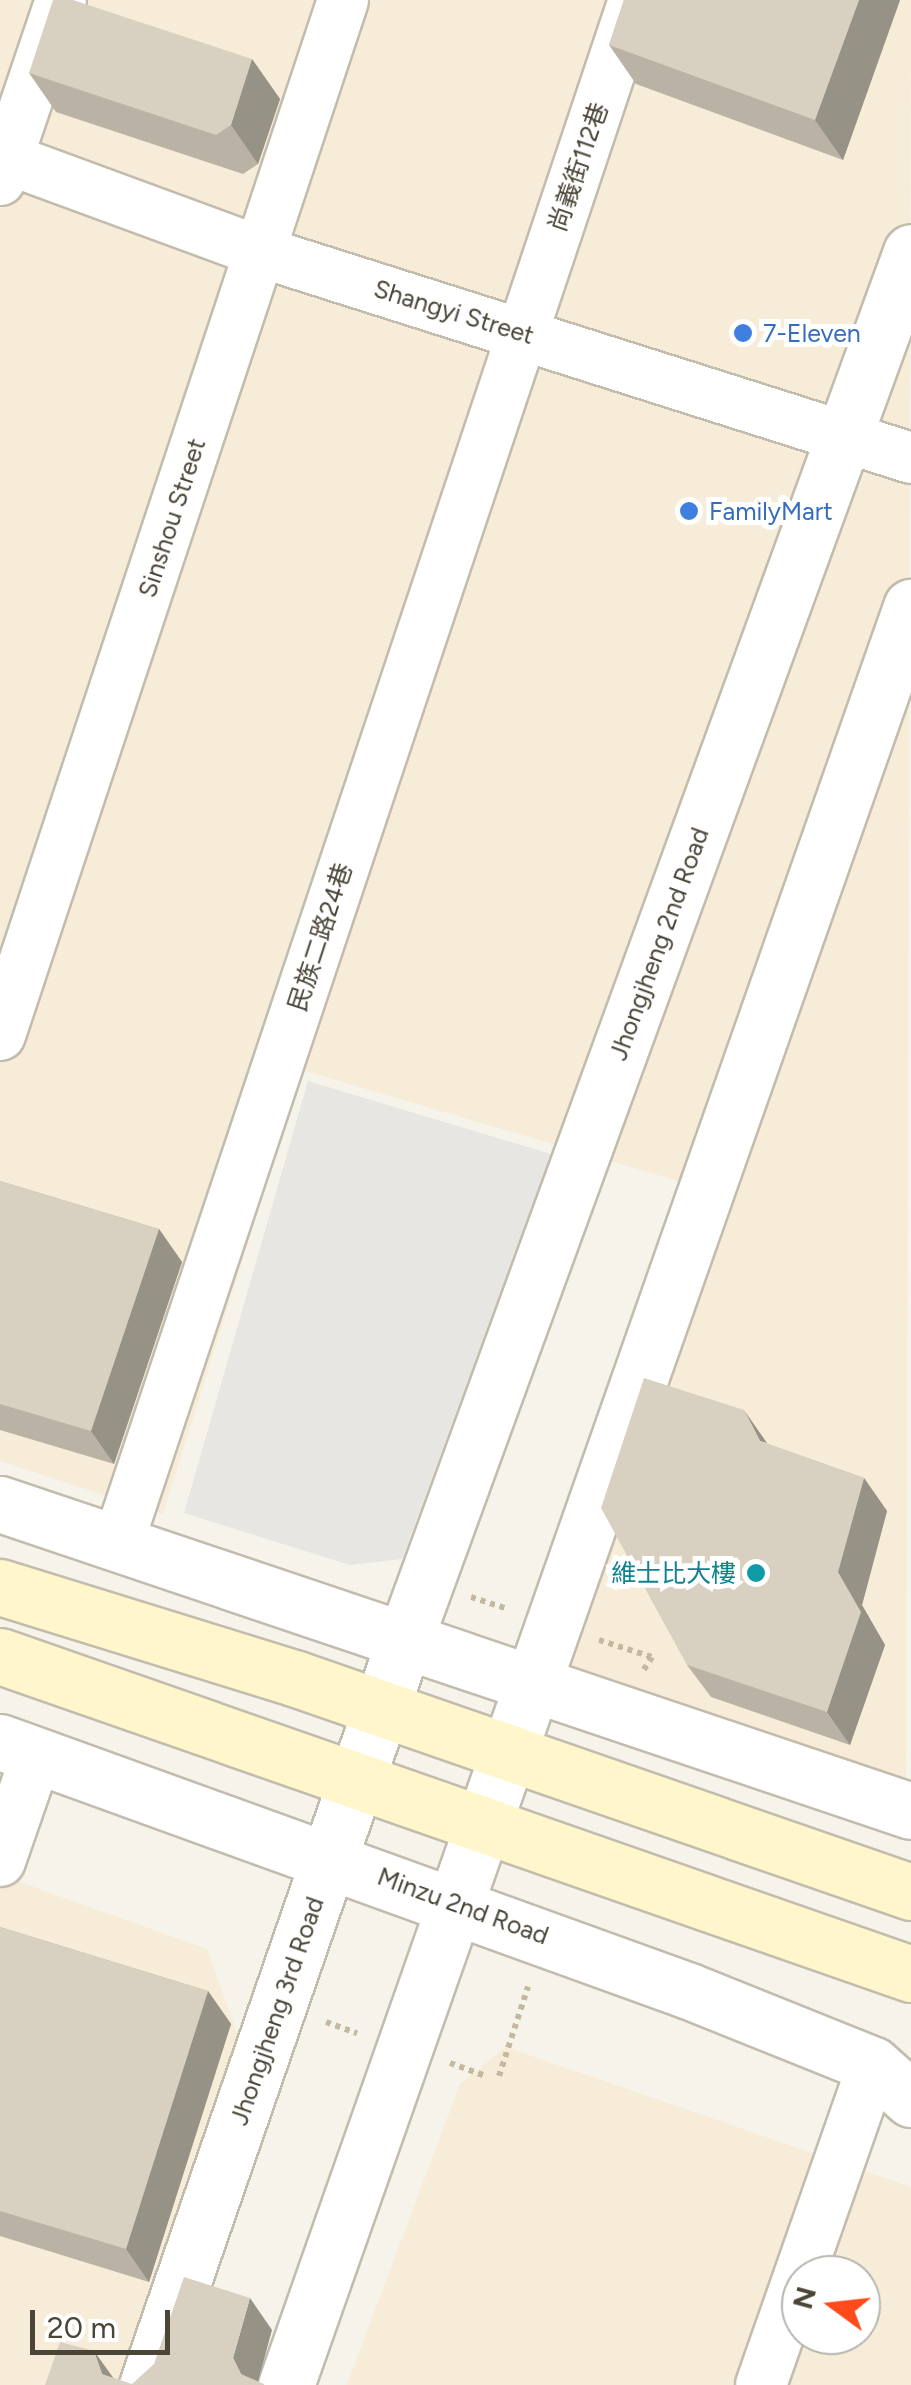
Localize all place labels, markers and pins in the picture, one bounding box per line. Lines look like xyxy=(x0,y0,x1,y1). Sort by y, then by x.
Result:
place label: 7-Eleven xyxy=(763,318,861,348)
marker: 7-Eleven xyxy=(732,322,754,344)
place label: FamilyMart xyxy=(709,496,833,526)
marker: FamilyMart xyxy=(678,500,700,522)
place label: 維士比大樓 xyxy=(611,1558,736,1588)
marker: 維士比大樓 xyxy=(745,1562,767,1584)

